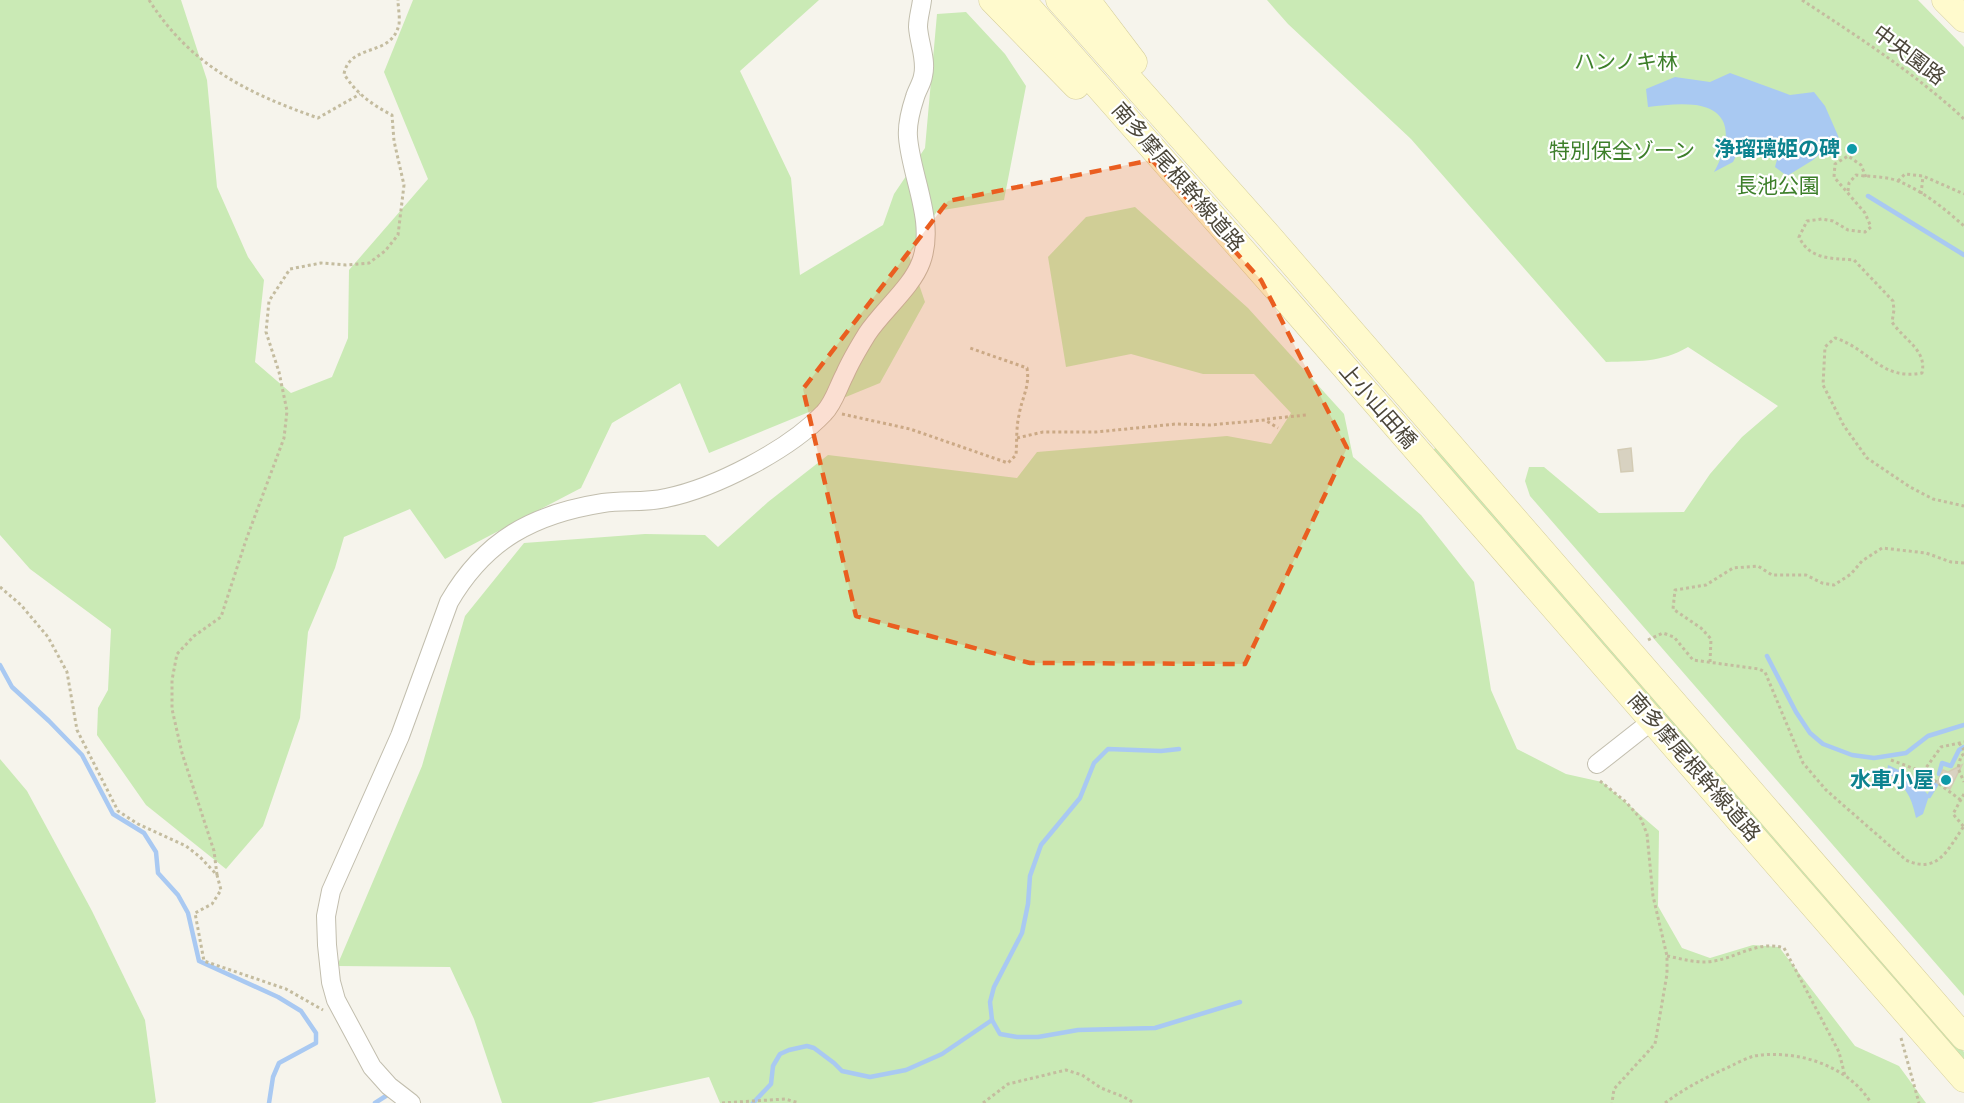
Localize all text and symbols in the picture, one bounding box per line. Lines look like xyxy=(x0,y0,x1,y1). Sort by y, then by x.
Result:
street label: 中央園路 xyxy=(1868,19,1951,90)
park label: ハンノキ林 xyxy=(1574,48,1678,74)
street label: 南多摩尾根幹線道路 xyxy=(1107,96,1251,256)
place label: 浄瑠璃姫の碑 xyxy=(1714,135,1840,161)
park label: 特別保全ゾーン xyxy=(1549,137,1695,163)
marker: 浄瑠璃姫の碑 xyxy=(1845,142,1859,156)
park label: 長池公園 xyxy=(1736,172,1820,198)
street label: 上小山田橋 xyxy=(1335,357,1423,453)
street label: 南多摩尾根幹線道路 xyxy=(1623,686,1767,846)
place label: 水車小屋 xyxy=(1850,766,1934,792)
marker: 水車小屋 xyxy=(1939,773,1953,787)

